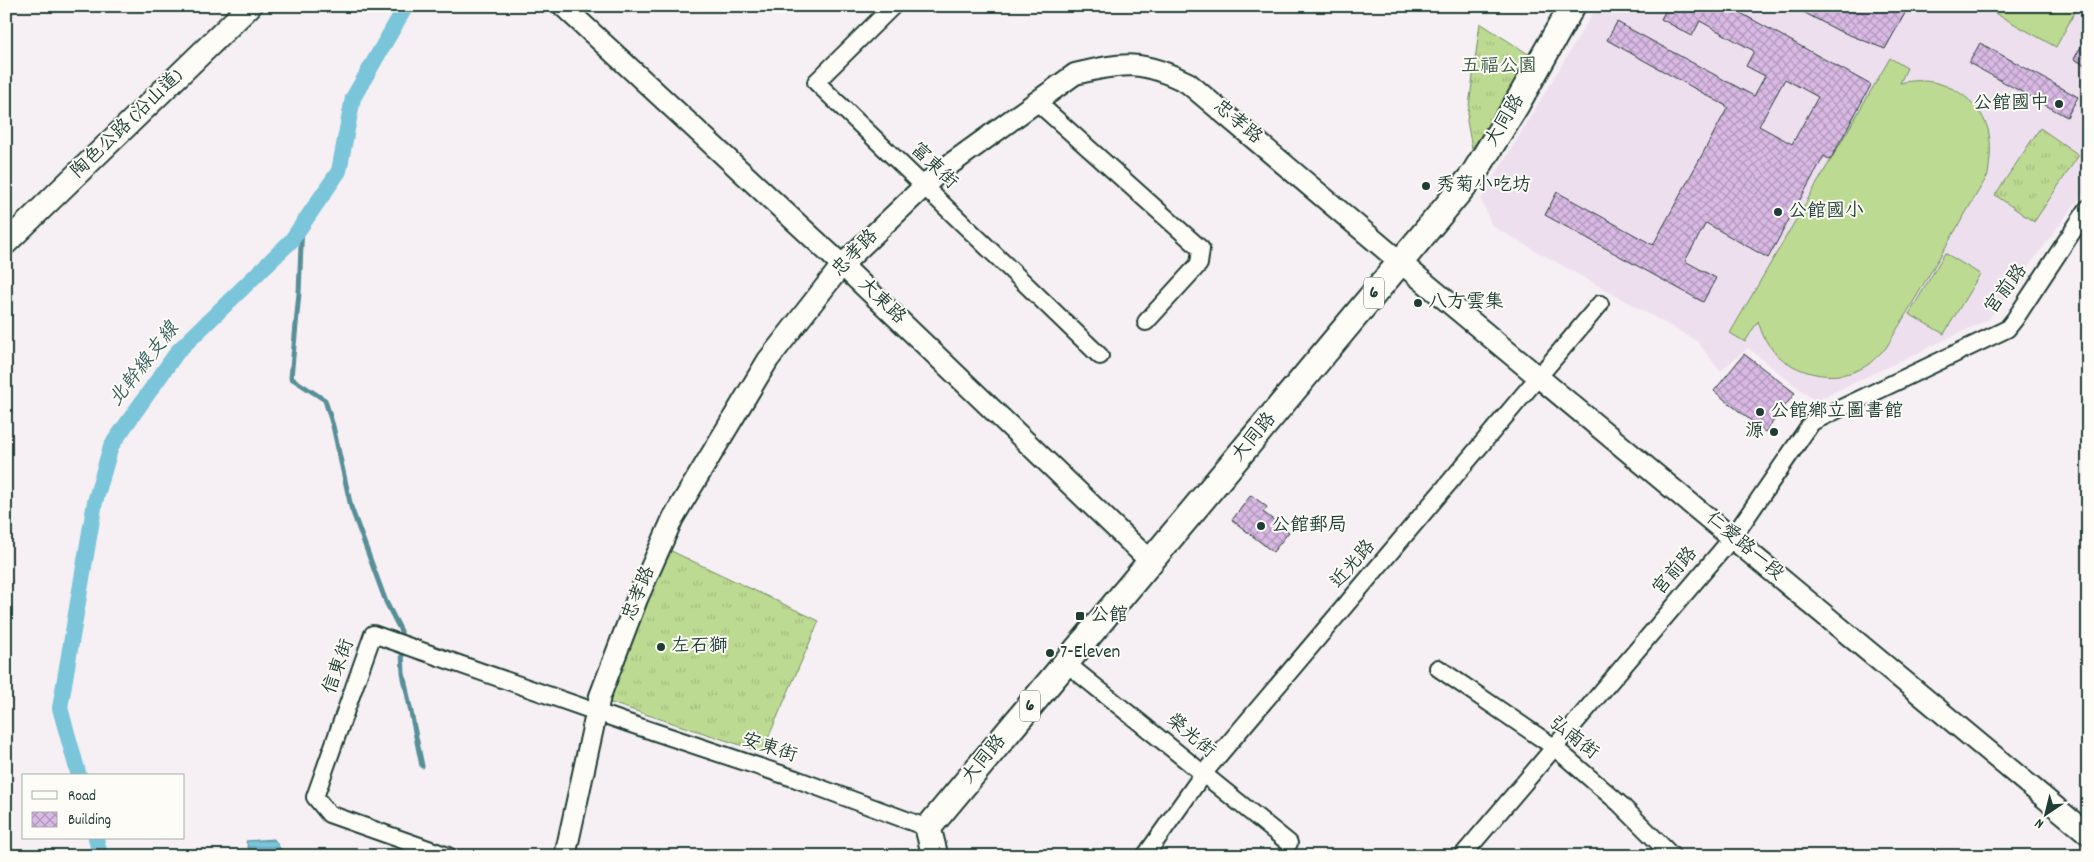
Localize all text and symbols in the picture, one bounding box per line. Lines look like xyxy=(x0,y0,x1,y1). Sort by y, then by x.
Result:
park label: 五福公園 xyxy=(1461,54,1537,81)
street label: 陶色公路 (沿山道) xyxy=(66,64,190,186)
street label: 大同路 xyxy=(1480,90,1532,152)
place label: 公館國中 xyxy=(1973,91,2049,118)
street label: 忠孝路 xyxy=(1206,94,1268,152)
marker: 公館國中 xyxy=(2053,98,2065,110)
street label: 富東街 xyxy=(903,137,963,197)
place label: 秀菊小吃坊 xyxy=(1436,173,1531,200)
marker: 秀菊小吃坊 xyxy=(1420,180,1432,192)
place label: 公館國小 xyxy=(1788,199,1864,226)
marker: 公館國小 xyxy=(1772,206,1784,218)
street label: 忠孝路 xyxy=(826,224,886,284)
street label: 宮前路 xyxy=(1979,259,2035,321)
street label: 大東路 xyxy=(851,272,911,332)
road number: 6 xyxy=(1364,278,1384,308)
place label: 八方雲集 xyxy=(1428,290,1504,317)
marker: 八方雲集 xyxy=(1412,297,1424,309)
water label: 北幹線支線 xyxy=(103,316,187,413)
place label: 公館鄉立圖書館 xyxy=(1770,399,1903,426)
marker: 公館鄉立圖書館 xyxy=(1754,406,1766,418)
street label: 大同路 xyxy=(1226,407,1284,469)
place label: 源 xyxy=(1745,419,1764,446)
marker: 源 xyxy=(1768,426,1780,438)
street label: 仁愛路一段 xyxy=(1699,506,1789,588)
place label: 公館郵局 xyxy=(1271,513,1347,540)
marker: 公館郵局 xyxy=(1255,520,1267,532)
street label: 近光路 xyxy=(1325,535,1383,595)
street label: 宮前路 xyxy=(1647,542,1705,602)
street label: 忠孝路 xyxy=(617,563,663,625)
place label: 公館 xyxy=(1090,603,1128,630)
marker: 公館 xyxy=(1074,610,1086,622)
place label: 左石獅 xyxy=(671,634,728,661)
street label: 信東街 xyxy=(318,636,362,698)
place label: 7-Eleven xyxy=(1060,640,1120,667)
marker: 左石獅 xyxy=(655,641,667,653)
marker: 7-Eleven xyxy=(1044,647,1056,659)
road number: 6 xyxy=(1020,690,1040,721)
street label: 榮光街 xyxy=(1159,708,1221,766)
street label: 弘南街 xyxy=(1542,711,1604,767)
street label: 安東街 xyxy=(738,727,800,771)
street label: 大同路 xyxy=(956,729,1014,791)
legend xyxy=(22,774,185,840)
text: Road xyxy=(68,786,96,808)
north arrow xyxy=(2022,790,2072,840)
text: Building xyxy=(68,810,111,832)
text: N xyxy=(2031,813,2048,833)

